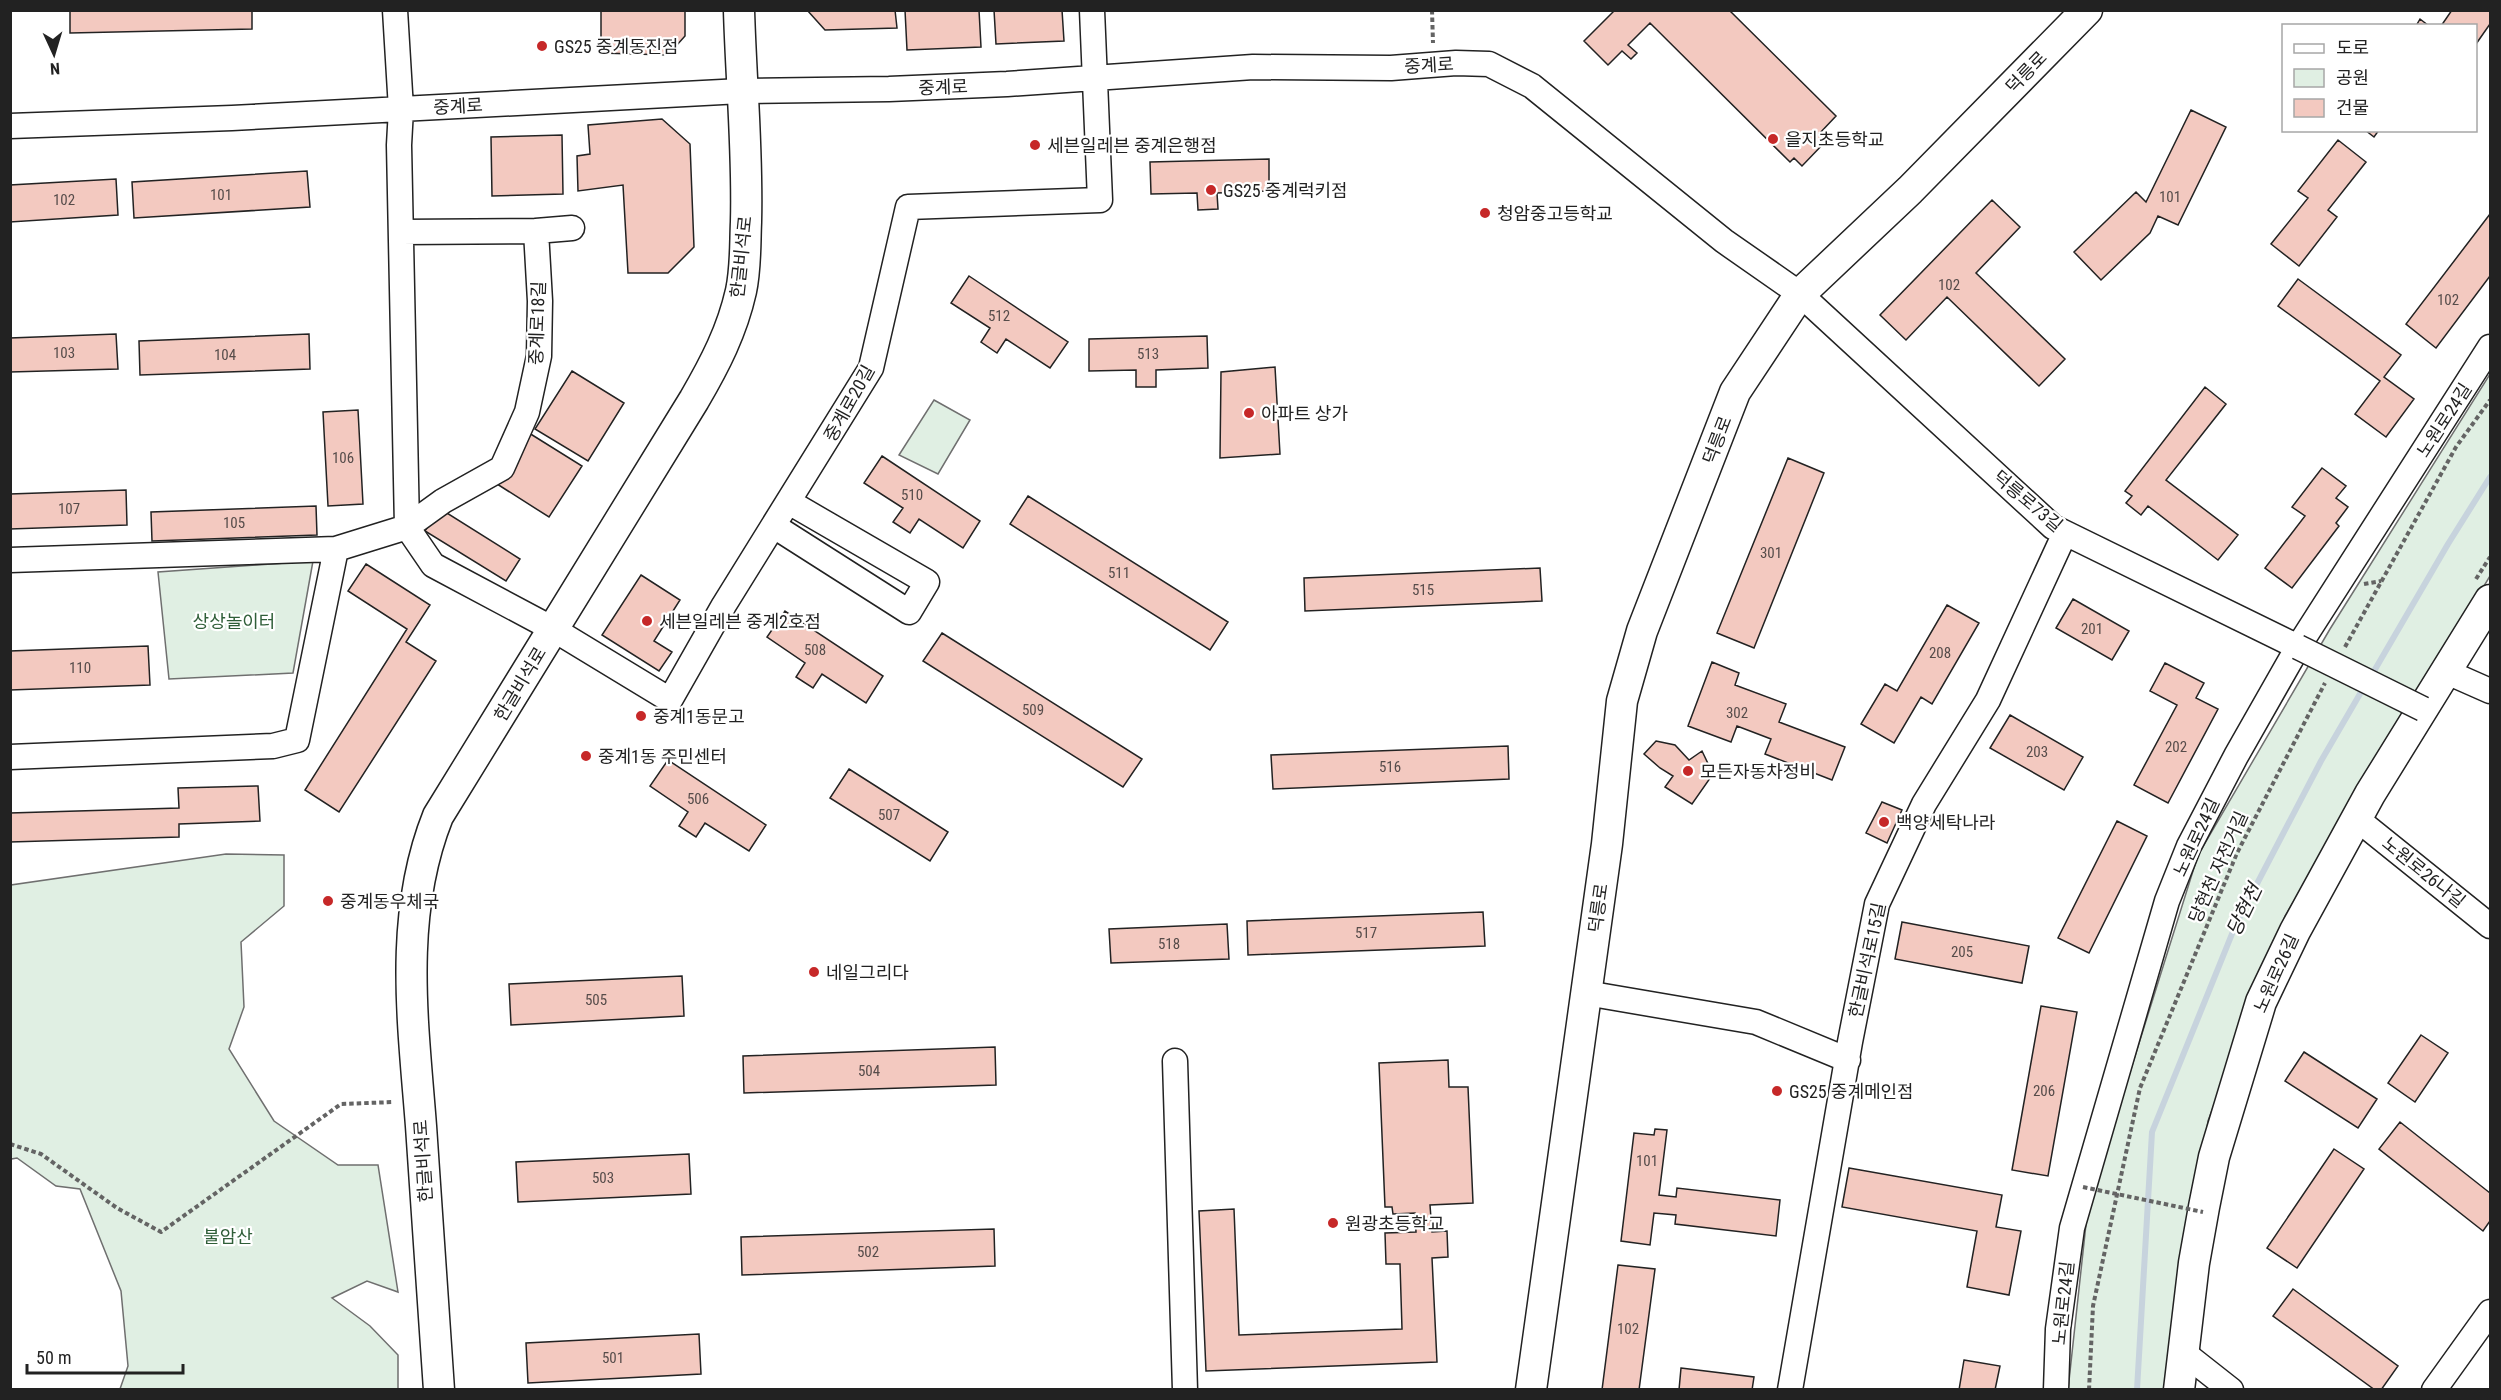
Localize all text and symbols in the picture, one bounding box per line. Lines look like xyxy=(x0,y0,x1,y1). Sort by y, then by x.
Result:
north arrow xyxy=(24,24,84,84)
legend xyxy=(2282,24,2477,132)
place label: GS25 중계동진점 xyxy=(554,36,679,57)
text: 도로 xyxy=(2336,37,2369,58)
marker: GS25 중계동진점 xyxy=(535,39,549,53)
street label: 덕릉로 xyxy=(2001,47,2051,97)
street label: 중계로 xyxy=(1404,53,1454,77)
text: N xyxy=(49,59,61,78)
text: 공원 xyxy=(2336,67,2369,88)
street label: 중계로 xyxy=(918,76,968,98)
street label: 중계로 xyxy=(433,94,483,118)
text: 건물 xyxy=(2336,97,2369,118)
place label: 을지초등학교 xyxy=(1785,129,1884,150)
marker: 을지초등학교 xyxy=(1766,132,1780,146)
place label: 세븐일레븐 중계은행점 xyxy=(1047,135,1217,156)
marker: 세븐일레븐 중계은행점 xyxy=(1028,138,1042,152)
place label: GS25 중계럭키점 xyxy=(1223,180,1348,201)
marker: GS25 중계럭키점 xyxy=(1204,183,1218,197)
house number: 101 xyxy=(210,186,232,204)
house number: 101 xyxy=(2159,188,2181,206)
house number: 102 xyxy=(53,191,75,209)
place label: 청암중고등학교 xyxy=(1497,203,1613,224)
marker: 청암중고등학교 xyxy=(1478,206,1492,220)
street label: 한글비석로 xyxy=(726,215,756,299)
house number: 102 xyxy=(1938,276,1960,294)
street label: 중계로18길 xyxy=(525,281,549,365)
house number: 102 xyxy=(2437,291,2459,309)
house number: 512 xyxy=(988,307,1010,325)
house number: 103 xyxy=(53,344,75,362)
house number: 513 xyxy=(1137,345,1159,363)
house number: 104 xyxy=(214,346,236,364)
street label: 중계로20길 xyxy=(819,361,879,445)
street label: 노원로24길 xyxy=(2412,379,2476,461)
place label: 아파트 상가 xyxy=(1261,403,1348,424)
marker: 아파트 상가 xyxy=(1242,406,1256,420)
street label: 덕릉로 xyxy=(1698,413,1736,467)
house number: 106 xyxy=(332,449,354,467)
street label: 덕릉로73길 xyxy=(1989,466,2067,536)
house number: 510 xyxy=(901,486,923,504)
house number: 107 xyxy=(58,500,80,518)
house number: 105 xyxy=(223,514,245,532)
house number: 301 xyxy=(1760,544,1782,562)
house number: 511 xyxy=(1108,564,1130,582)
house number: 515 xyxy=(1412,581,1434,599)
park label: 상상놀이터 xyxy=(193,611,275,632)
place label: 세븐일레븐 중계2호점 xyxy=(659,611,821,632)
marker: 세븐일레븐 중계2호점 xyxy=(640,614,654,628)
house number: 201 xyxy=(2081,620,2103,638)
house number: 508 xyxy=(804,641,826,659)
street label: 한글비석로 xyxy=(490,643,550,725)
house number: 208 xyxy=(1929,644,1951,662)
house number: 110 xyxy=(69,659,91,677)
house number: 509 xyxy=(1022,701,1044,719)
house number: 302 xyxy=(1726,704,1748,722)
place label: 중계1동문고 xyxy=(653,706,745,727)
marker: 중계1동문고 xyxy=(634,709,648,723)
house number: 202 xyxy=(2165,738,2187,756)
house number: 203 xyxy=(2026,743,2048,761)
place label: 중계1동 주민센터 xyxy=(598,746,727,767)
marker: 중계1동 주민센터 xyxy=(579,749,593,763)
house number: 516 xyxy=(1379,758,1401,776)
place label: 모든자동차정비 xyxy=(1700,761,1816,782)
marker: 모든자동차정비 xyxy=(1681,764,1695,778)
house number: 506 xyxy=(687,790,709,808)
street label: 노원로24길 xyxy=(2169,794,2223,880)
house number: 507 xyxy=(878,806,900,824)
street label: 당현천 자전거길 xyxy=(2184,808,2252,926)
place label: 백양세탁나라 xyxy=(1896,812,1996,833)
marker: 백양세탁나라 xyxy=(1877,815,1891,829)
street label: 노원로26나길 xyxy=(2378,832,2470,912)
water label: 당현천 xyxy=(2221,880,2267,940)
street label: 덕릉로 xyxy=(1584,882,1612,934)
place label: 중계동우체국 xyxy=(340,891,439,912)
marker: 중계동우체국 xyxy=(321,894,335,908)
street label: 한글비석로15길 xyxy=(1845,901,1889,1019)
house number: 517 xyxy=(1355,924,1377,942)
street label: 노원로26길 xyxy=(2249,930,2303,1016)
house number: 518 xyxy=(1158,935,1180,953)
house number: 205 xyxy=(1951,943,1973,961)
place label: 네일그리다 xyxy=(826,962,909,983)
marker: 네일그리다 xyxy=(807,965,821,979)
house number: 505 xyxy=(585,991,607,1009)
house number: 504 xyxy=(858,1062,880,1080)
place label: GS25 중계메인점 xyxy=(1789,1081,1914,1102)
house number: 206 xyxy=(2033,1082,2055,1100)
marker: GS25 중계메인점 xyxy=(1770,1084,1784,1098)
street label: 한글비석로 xyxy=(410,1119,436,1203)
house number: 101 xyxy=(1636,1152,1658,1170)
house number: 503 xyxy=(592,1169,614,1187)
place label: 원광초등학교 xyxy=(1345,1213,1444,1234)
marker: 원광초등학교 xyxy=(1326,1216,1340,1230)
park label: 불암산 xyxy=(203,1226,253,1247)
house number: 502 xyxy=(857,1243,879,1261)
street label: 노원로24길 xyxy=(2048,1260,2078,1346)
house number: 102 xyxy=(1617,1320,1639,1338)
scale bar xyxy=(27,1337,183,1375)
text: 50 m xyxy=(36,1347,71,1368)
house number: 501 xyxy=(602,1349,624,1367)

